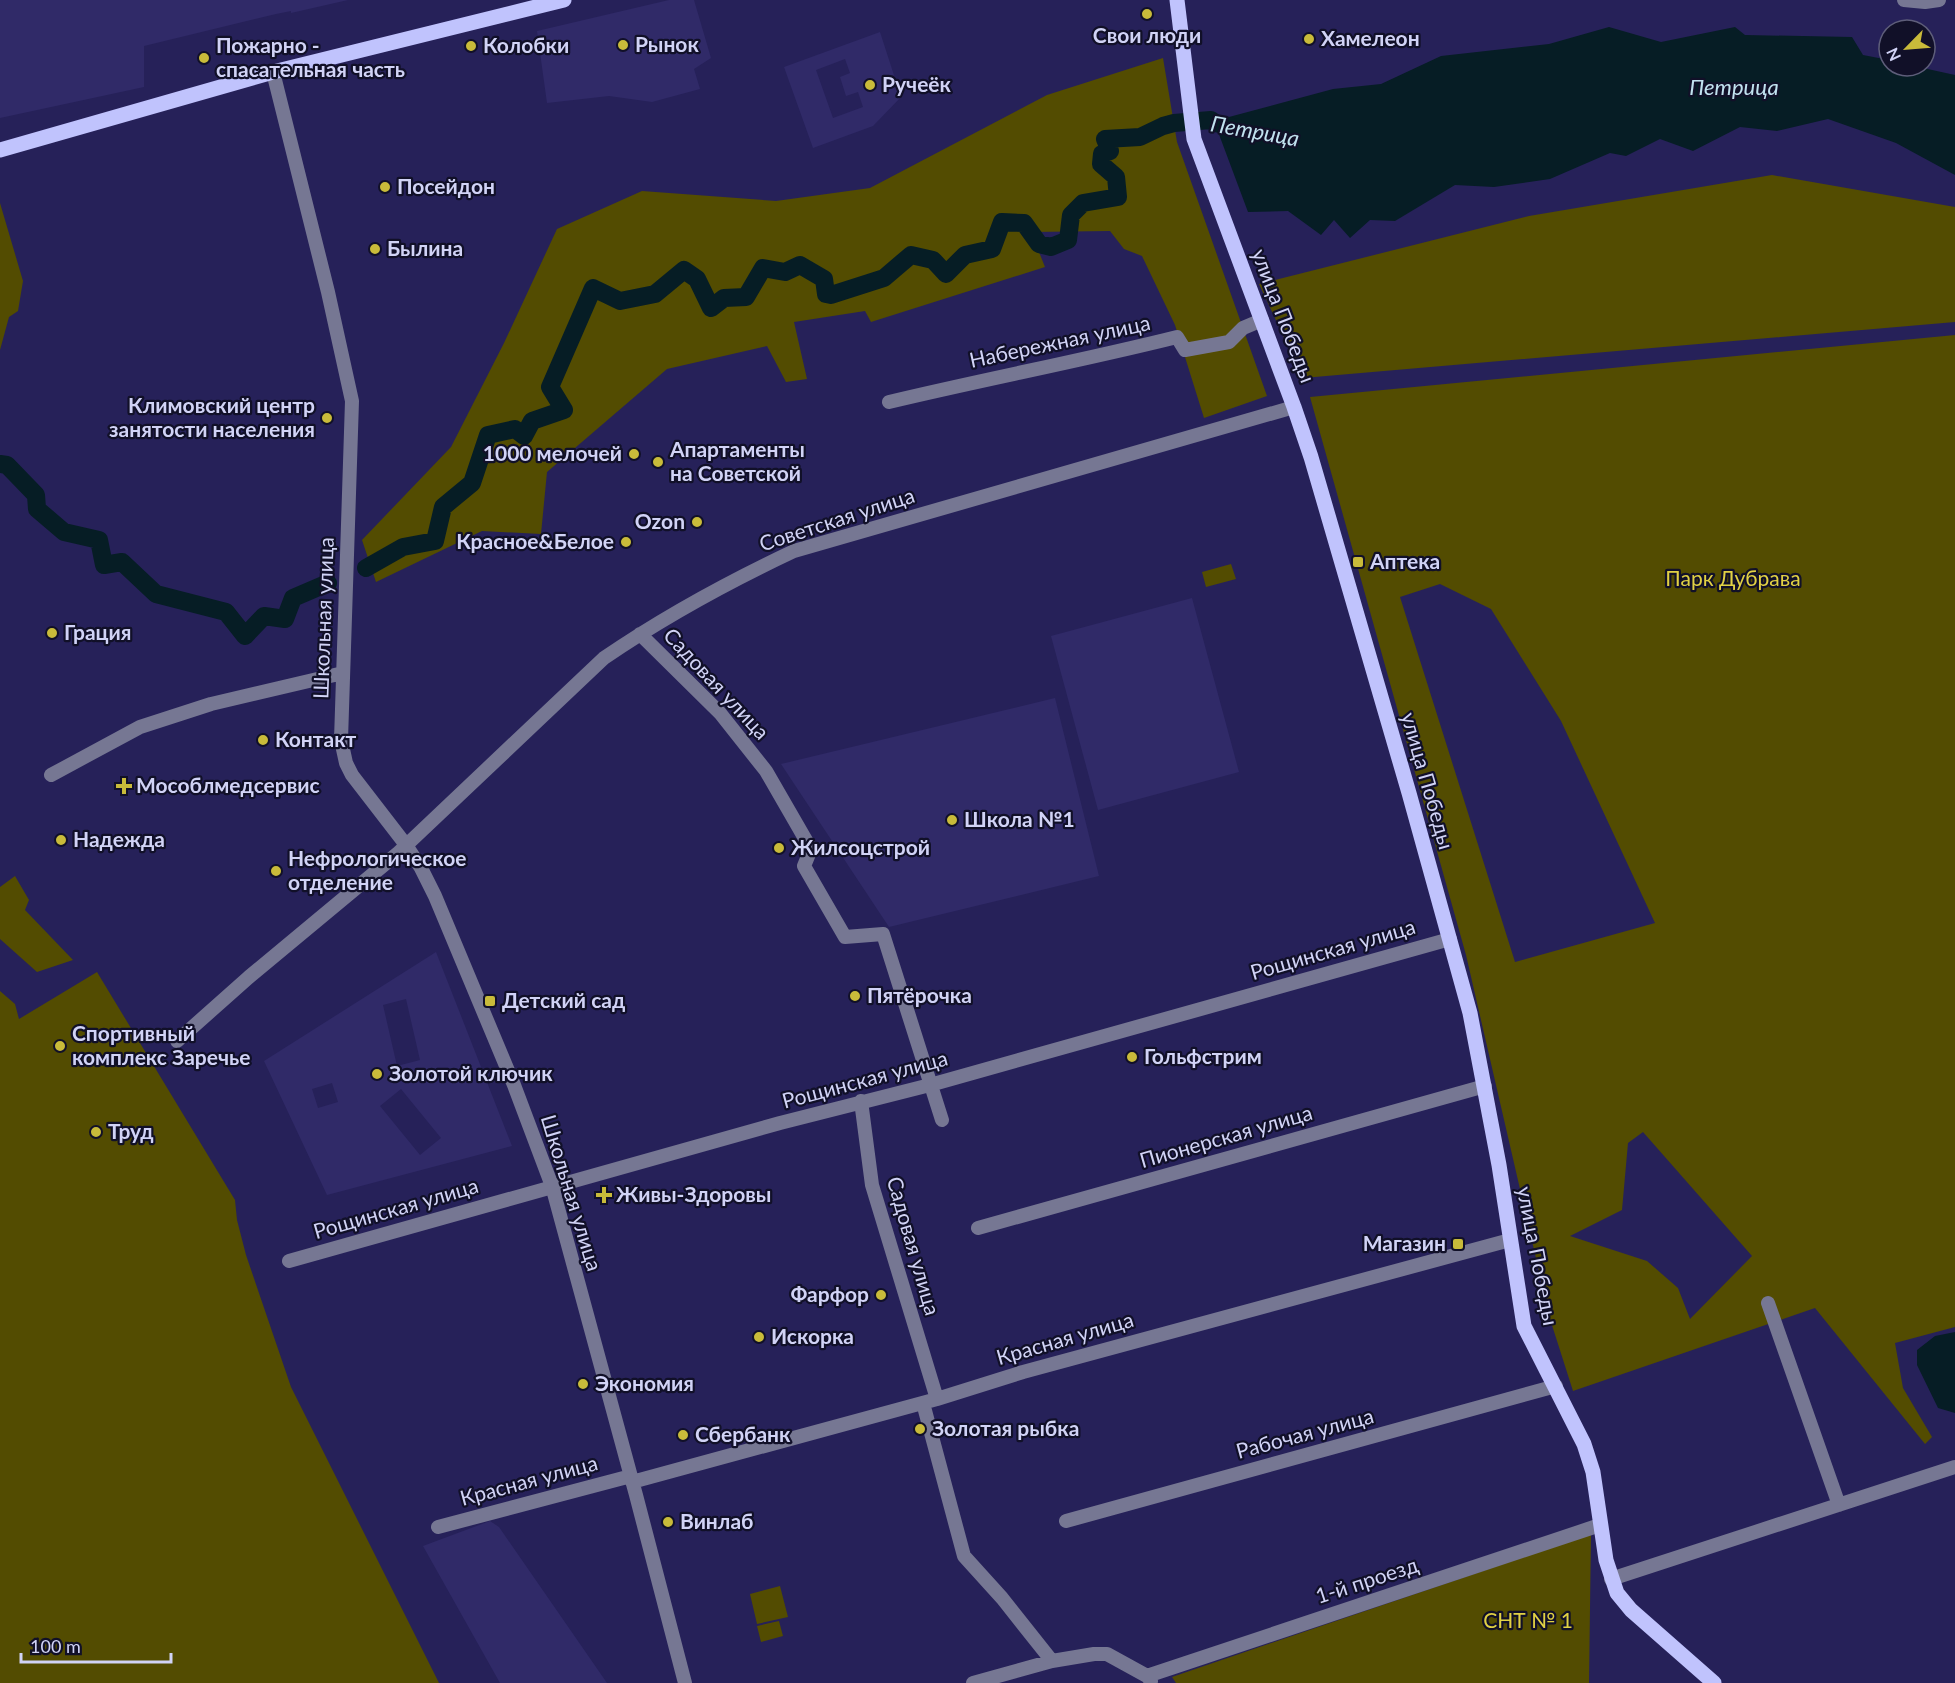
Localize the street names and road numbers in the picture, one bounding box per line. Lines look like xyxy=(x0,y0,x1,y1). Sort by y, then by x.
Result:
street label: улица Победы xyxy=(1247,245,1321,386)
street label: Набережная улица xyxy=(967,309,1152,372)
street label: Советская улица xyxy=(756,482,917,555)
street label: Школьная улица xyxy=(307,536,338,699)
street label: Садовая улица xyxy=(659,622,775,744)
street label: улица Победы xyxy=(1397,709,1460,852)
street label: Рощинская улица xyxy=(1247,913,1418,984)
street label: Рощинская улица xyxy=(779,1044,950,1113)
street label: Пионерская улица xyxy=(1136,1099,1315,1172)
street label: Школьная улица xyxy=(537,1111,608,1274)
street label: Рощинская улица xyxy=(310,1172,481,1243)
street label: Садовая улица xyxy=(883,1173,946,1318)
street label: улица Победы xyxy=(1513,1184,1564,1327)
street label: Красная улица xyxy=(993,1306,1136,1369)
street label: Рабочая улица xyxy=(1233,1402,1376,1463)
street label: Красная улица xyxy=(457,1449,600,1510)
street label: 1-й проезд xyxy=(1312,1551,1421,1608)

